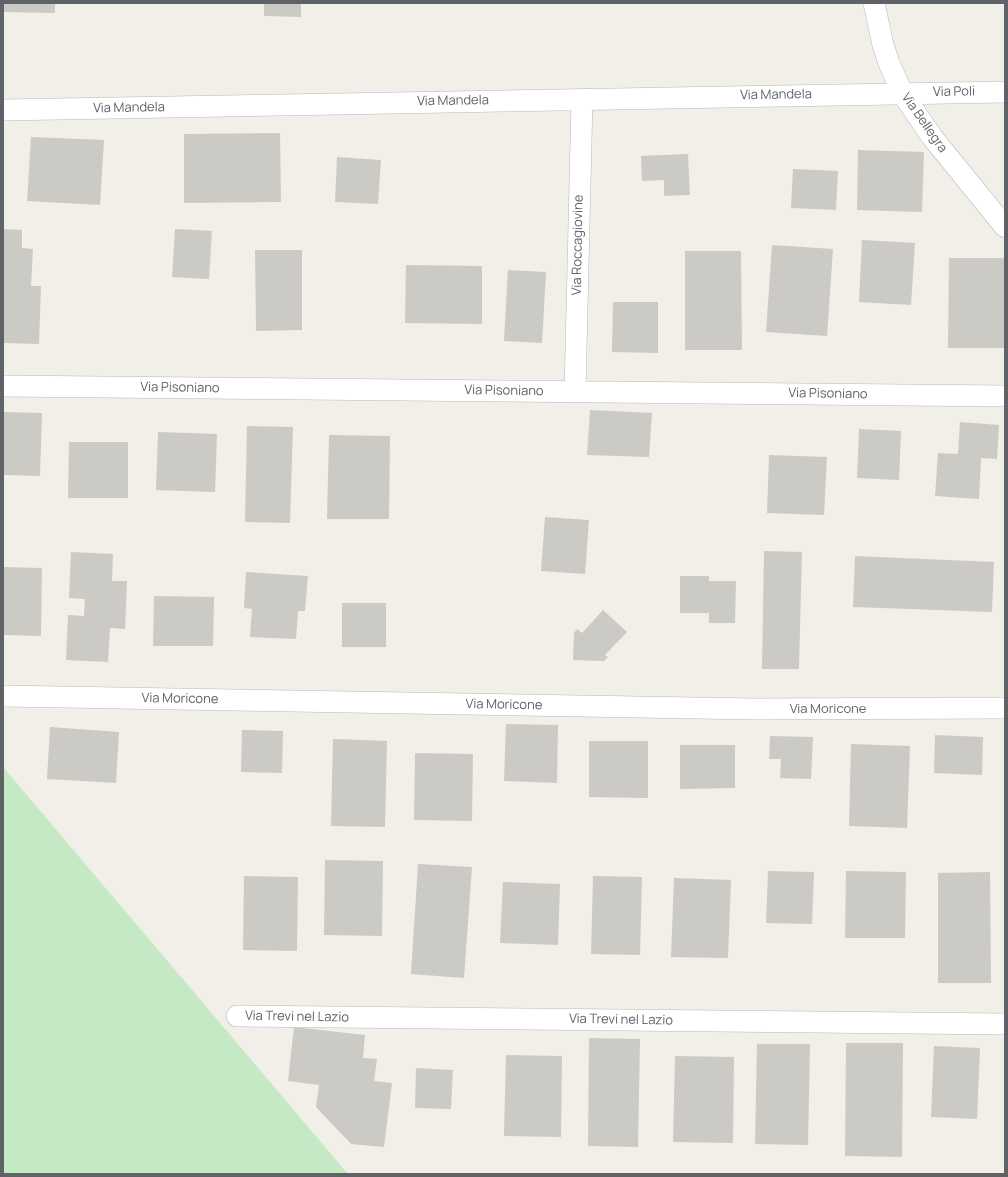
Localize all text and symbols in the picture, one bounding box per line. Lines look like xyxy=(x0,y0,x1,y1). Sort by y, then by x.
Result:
street label: Via Poli xyxy=(933,84,975,100)
street label: Via Mandela xyxy=(740,87,812,103)
street label: Via Bellegra xyxy=(898,90,950,156)
street label: Via Mandela xyxy=(417,93,489,109)
street label: Via Mandela xyxy=(93,100,165,116)
street label: Via Roccagiovine xyxy=(569,194,587,296)
street label: Via Pisoniano xyxy=(140,380,220,396)
street label: Via Pisoniano xyxy=(464,383,544,399)
street label: Via Pisoniano xyxy=(788,386,868,402)
street label: Via Moricone xyxy=(141,691,219,707)
street label: Via Moricone xyxy=(465,697,543,713)
street label: Via Moricone xyxy=(790,701,866,717)
street label: Via Trevi nel Lazio xyxy=(245,1008,349,1026)
street label: Via Trevi nel Lazio xyxy=(569,1011,673,1029)

